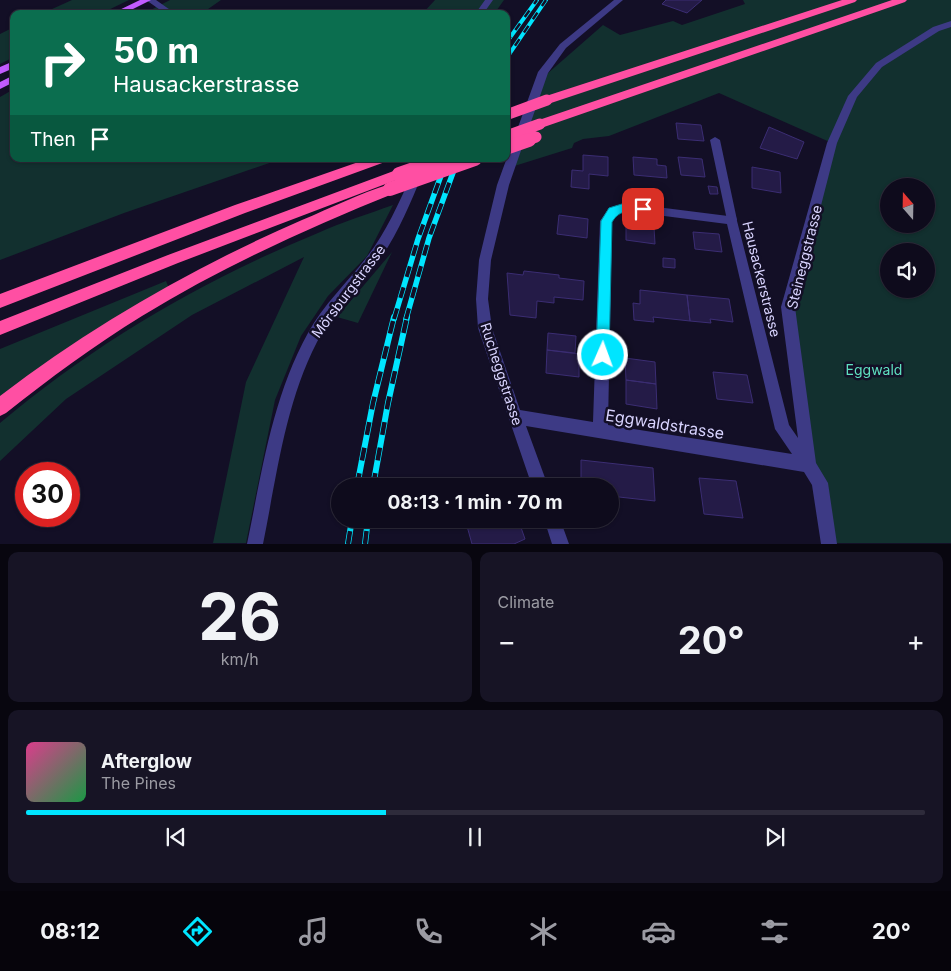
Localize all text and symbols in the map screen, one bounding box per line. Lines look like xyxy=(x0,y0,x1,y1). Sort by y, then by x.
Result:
text: 50 m xyxy=(113,29,199,71)
icon: right xyxy=(30,30,95,95)
text: Hausackerstrasse xyxy=(113,71,299,97)
icon: arrive xyxy=(86,125,114,153)
text: Then xyxy=(30,128,76,151)
north arrow xyxy=(880,178,935,232)
map controls xyxy=(880,178,935,298)
pin xyxy=(622,188,664,230)
icon: arrive xyxy=(629,195,657,223)
street label: Steineggstrasse xyxy=(783,203,825,311)
street label: Hausackerstrasse xyxy=(739,219,785,339)
street label: Mörsburgstrasse xyxy=(307,241,389,341)
button: sound xyxy=(880,243,935,298)
street label: Rucheggstrasse xyxy=(477,321,527,427)
position arrow xyxy=(576,328,628,380)
park label: Eggwald xyxy=(846,361,902,378)
street label: Eggwaldstrasse xyxy=(604,405,726,443)
speed limit sign: 30 xyxy=(15,462,80,527)
text: 08:13 · 1 min · 70 m xyxy=(387,491,563,514)
text: 26 xyxy=(198,577,281,656)
text: Climate xyxy=(498,592,554,612)
text: 20° xyxy=(678,617,745,663)
text: − xyxy=(498,624,516,658)
text: + xyxy=(906,624,925,658)
text: km/h xyxy=(221,649,259,669)
text: Afterglow xyxy=(101,750,192,773)
text: The Pines xyxy=(101,773,176,793)
icon: previous xyxy=(162,823,190,851)
icon: pause xyxy=(461,823,489,851)
icon: next xyxy=(761,823,789,851)
icon: directions xyxy=(180,914,215,949)
icon: music xyxy=(296,914,331,949)
icon: phone xyxy=(411,914,446,949)
icon: climate xyxy=(526,914,561,949)
icon: car xyxy=(641,914,676,949)
icon: filters xyxy=(757,914,792,949)
text: 08:12 xyxy=(40,918,100,944)
text: 20° xyxy=(872,918,911,944)

